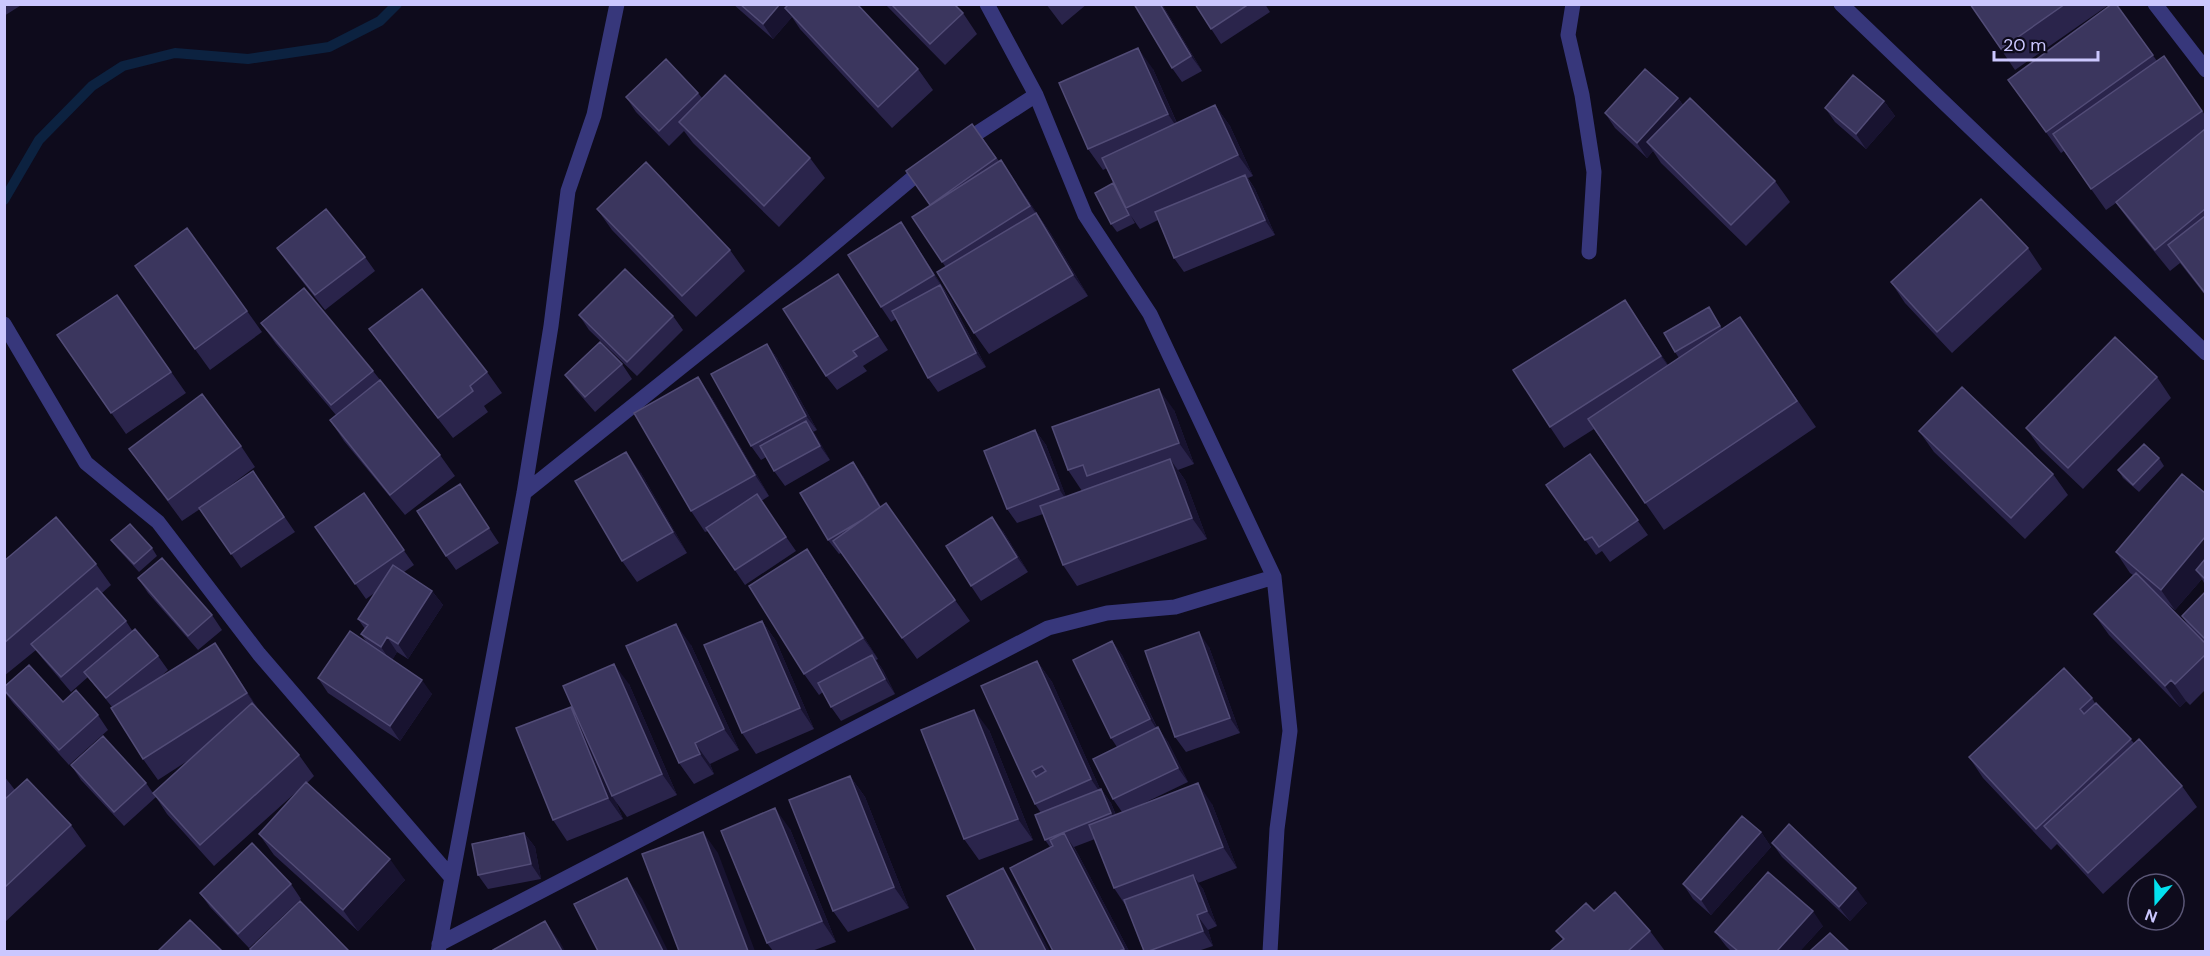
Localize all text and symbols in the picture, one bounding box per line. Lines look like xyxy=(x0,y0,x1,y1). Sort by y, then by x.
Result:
scale bar xyxy=(1994,24,2098,62)
text: 20 m xyxy=(2003,33,2046,57)
north arrow xyxy=(2126,872,2186,932)
text: N xyxy=(2142,904,2160,927)

